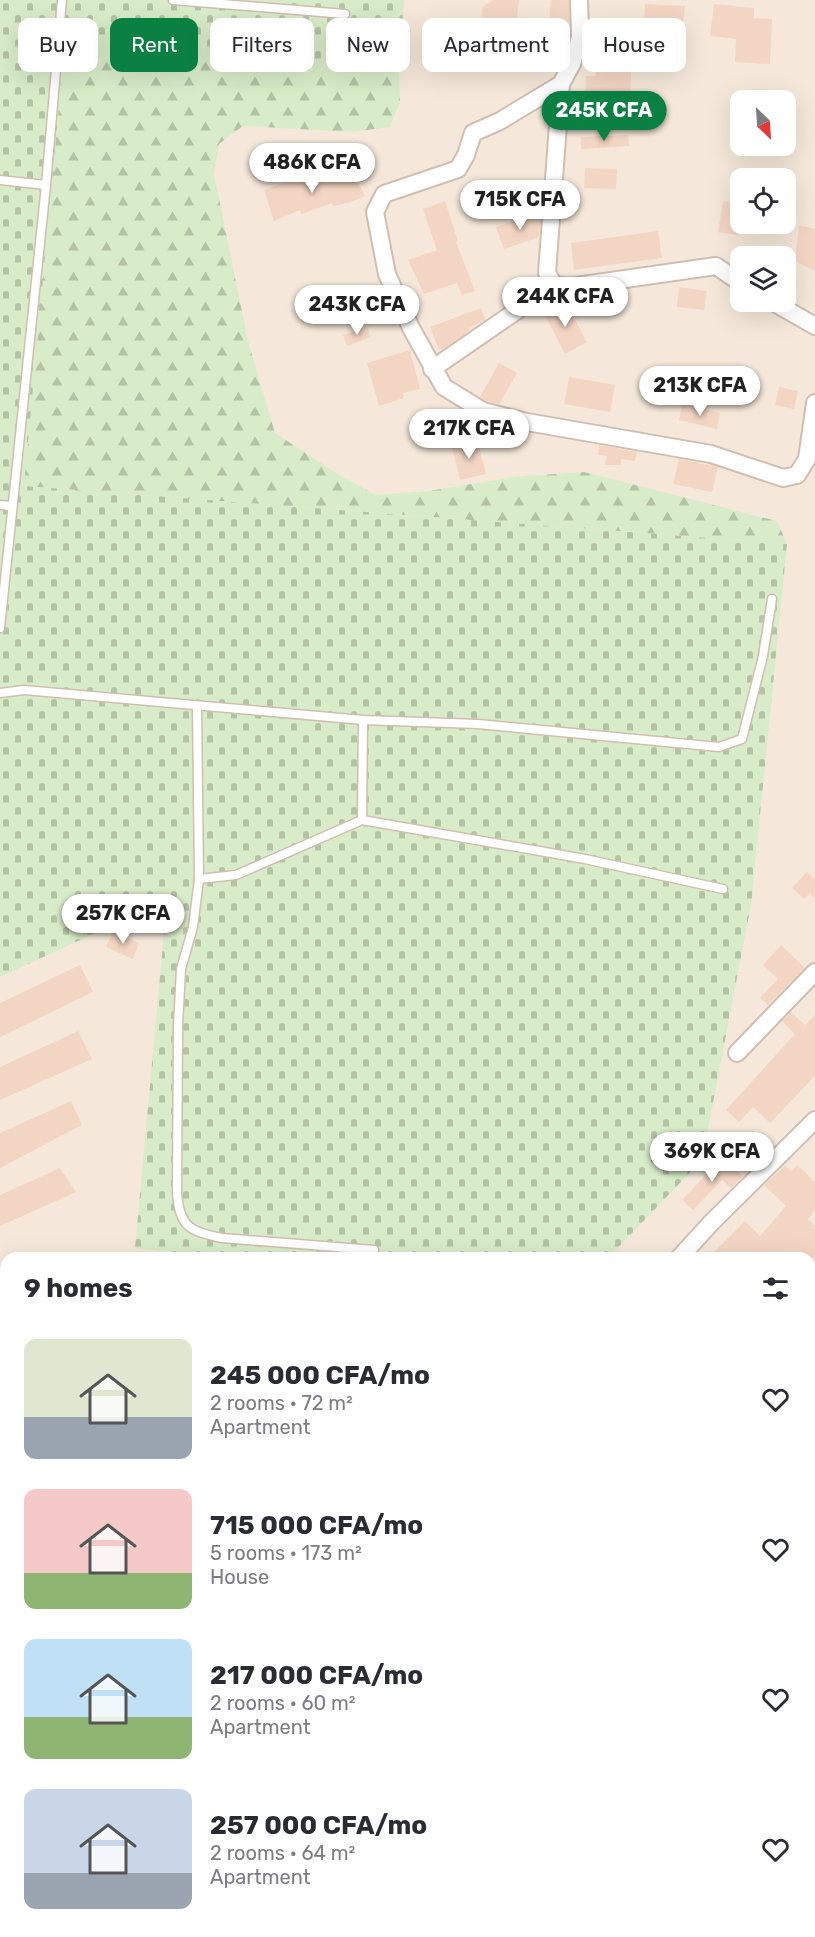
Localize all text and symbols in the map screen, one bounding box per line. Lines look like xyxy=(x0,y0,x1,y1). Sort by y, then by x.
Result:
chip: Buy xyxy=(18,18,98,72)
chip: Rent xyxy=(110,18,198,72)
chip: Filters xyxy=(210,18,314,72)
chip: New xyxy=(326,18,410,72)
chip: Apartment xyxy=(422,18,570,72)
chip: House xyxy=(582,18,686,72)
north arrow xyxy=(730,90,796,156)
map controls xyxy=(730,90,796,312)
pin: 245K CFA xyxy=(542,91,666,142)
text: 245K CFA xyxy=(556,98,652,122)
pin: 486K CFA xyxy=(250,143,374,194)
text: 486K CFA xyxy=(263,150,361,174)
button: locate xyxy=(730,168,796,234)
pin: 715K CFA xyxy=(458,180,582,231)
text: 715K CFA xyxy=(474,187,566,211)
button: layers xyxy=(730,246,796,312)
pin: 244K CFA xyxy=(503,277,627,328)
text: 244K CFA xyxy=(516,284,614,308)
pin: 243K CFA xyxy=(295,285,419,336)
text: 243K CFA xyxy=(308,292,406,316)
pin: 213K CFA xyxy=(638,366,762,417)
text: 213K CFA xyxy=(653,373,747,397)
pin: 217K CFA xyxy=(407,409,531,460)
text: 217K CFA xyxy=(423,416,515,440)
pin: 257K CFA xyxy=(61,894,185,945)
text: 257K CFA xyxy=(76,901,170,925)
pin: 369K CFA xyxy=(650,1132,774,1183)
text: 369K CFA xyxy=(664,1139,760,1163)
icon: filters xyxy=(759,1272,792,1305)
text: 9 homes xyxy=(24,1273,133,1304)
text: 245 000 CFA/mo xyxy=(210,1360,430,1391)
icon: home xyxy=(72,1363,144,1435)
icon: heart xyxy=(759,1383,792,1416)
text: 2 rooms · 72 m² xyxy=(210,1391,353,1415)
text: Apartment xyxy=(210,1415,311,1439)
text: 715 000 CFA/mo xyxy=(210,1510,423,1541)
icon: home xyxy=(72,1513,144,1585)
icon: heart xyxy=(759,1533,792,1566)
text: 5 rooms · 173 m² xyxy=(210,1541,362,1565)
text: House xyxy=(210,1565,269,1589)
text: 217 000 CFA/mo xyxy=(210,1660,423,1691)
icon: home xyxy=(72,1663,144,1735)
icon: heart xyxy=(759,1683,792,1716)
text: 2 rooms · 60 m² xyxy=(210,1691,356,1715)
text: Apartment xyxy=(210,1715,311,1739)
text: 257 000 CFA/mo xyxy=(210,1810,427,1841)
icon: home xyxy=(72,1813,144,1885)
icon: heart xyxy=(759,1833,792,1866)
text: 2 rooms · 64 m² xyxy=(210,1841,355,1865)
text: Apartment xyxy=(210,1865,311,1889)

